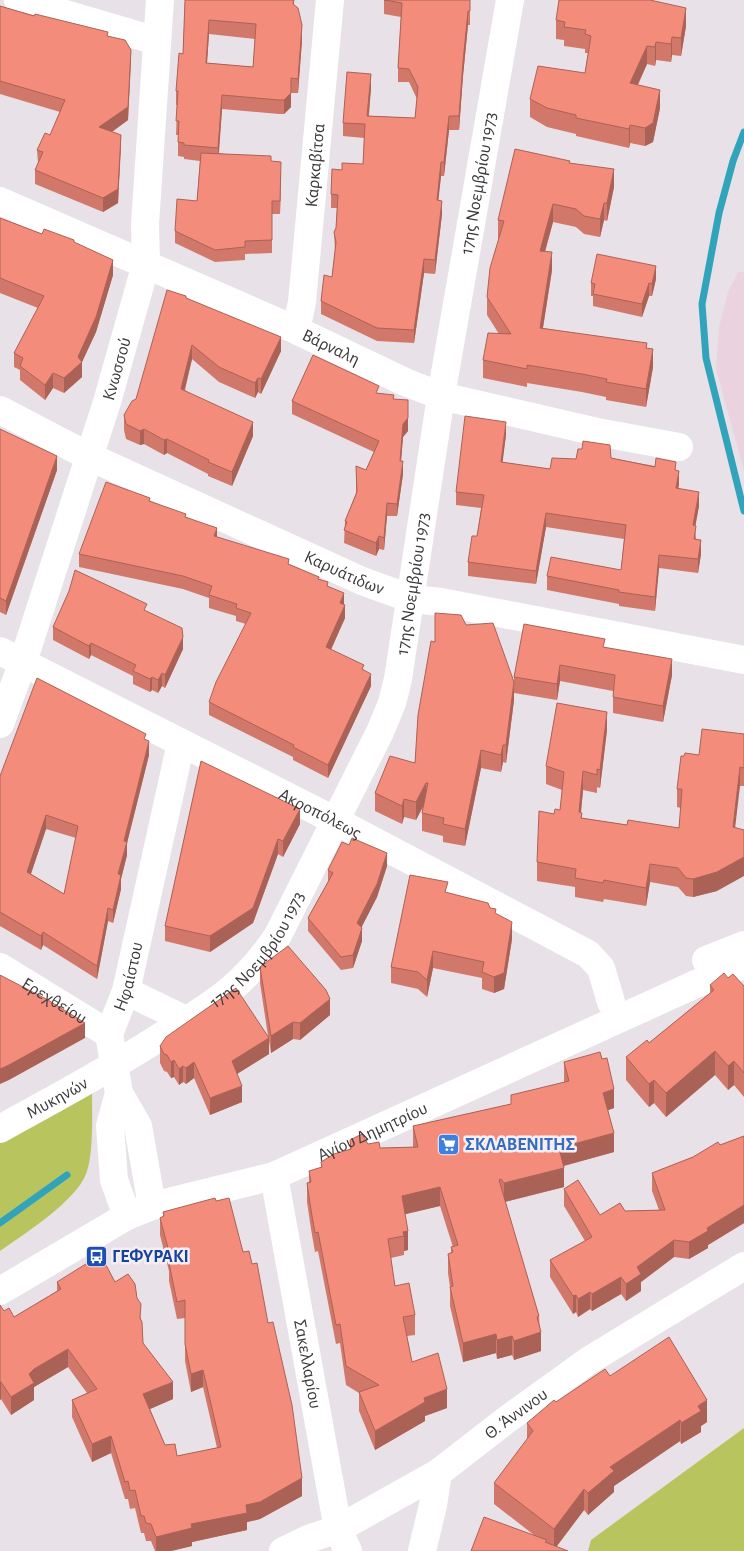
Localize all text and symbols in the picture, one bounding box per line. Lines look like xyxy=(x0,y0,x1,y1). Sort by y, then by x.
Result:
street label: 17ης Νοεμβρίου 1973 xyxy=(458,111,500,256)
street label: Καρκαβίτσα xyxy=(303,123,329,208)
street label: Βάρναλη xyxy=(299,326,363,369)
street label: Κνωσσού xyxy=(100,335,135,403)
street label: 17ης Νοεμβρίου 1973 xyxy=(394,511,433,656)
street label: Καρυάτιδων xyxy=(301,548,387,598)
street label: Ακροπόλεως xyxy=(276,786,364,843)
street label: 17ης Νοεμβρίου 1973 xyxy=(207,889,308,1012)
street label: Ηφαίστου xyxy=(111,940,147,1014)
street label: Ερεχθείου xyxy=(18,975,90,1028)
street label: Μυκηνών xyxy=(24,1074,91,1122)
street label: Αγίου Δημητρίου xyxy=(315,1099,430,1165)
supermarket icon: ΣΚΛΑΒΕΝΙΤΗΣ xyxy=(437,1132,461,1156)
place label: ΣΚΛΑΒΕΝΙΤΗΣ xyxy=(465,1136,575,1154)
bus stop icon: ΓΕΦΥΡΑΚΙ xyxy=(84,1244,108,1268)
place label: ΓΕΦΥΡΑΚΙ xyxy=(112,1248,189,1266)
street label: Σακελλαρίου xyxy=(290,1318,324,1410)
street label: Θ. Άννινου xyxy=(482,1385,551,1443)

